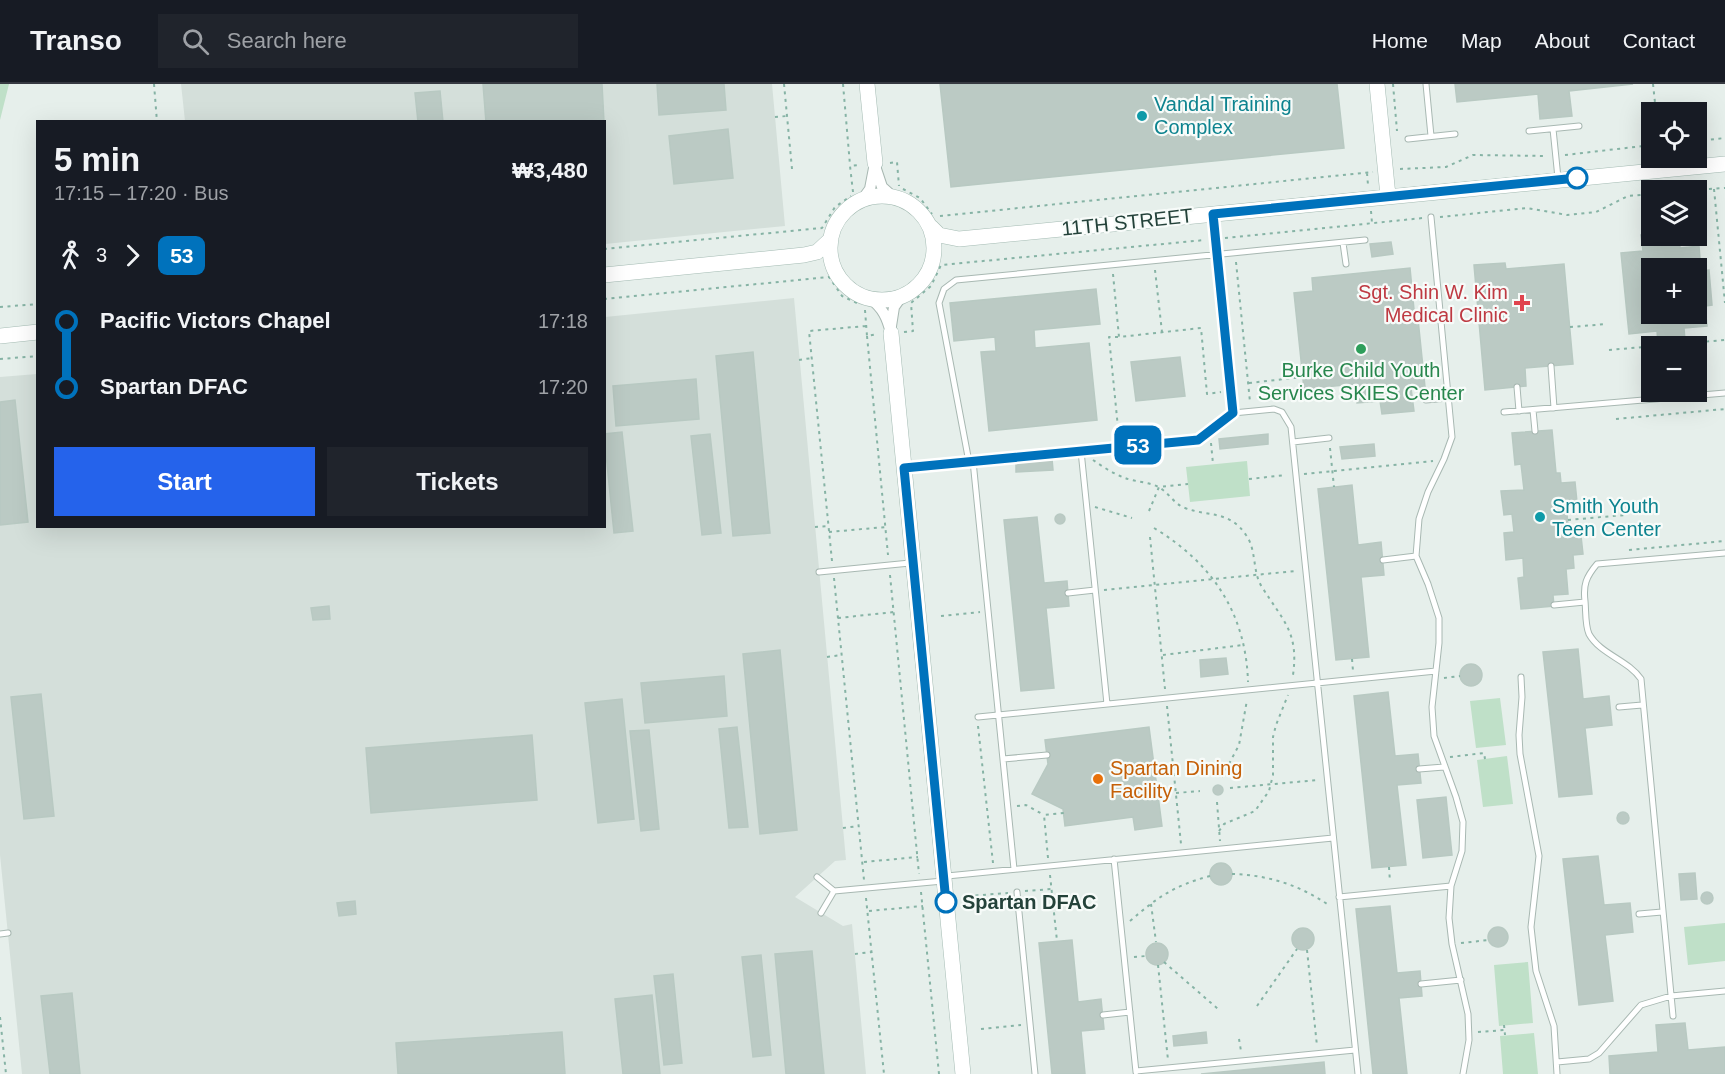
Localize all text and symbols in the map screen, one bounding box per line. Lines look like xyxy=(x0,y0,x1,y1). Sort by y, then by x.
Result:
search box xyxy=(158,14,578,68)
text: Transo xyxy=(30,25,122,56)
icon: search xyxy=(179,25,212,58)
text: Search here xyxy=(227,28,347,53)
text: Home xyxy=(1372,29,1428,52)
text: Map xyxy=(1461,29,1502,52)
text: About xyxy=(1535,29,1590,52)
text: Contact xyxy=(1623,29,1695,52)
place label: Vandal Training Complex xyxy=(1154,93,1292,138)
map controls xyxy=(1641,102,1707,402)
button: locate xyxy=(1641,102,1707,168)
marker: Vandal Training Complex xyxy=(1135,109,1149,123)
text: 5 min xyxy=(54,141,140,178)
text: ₩3,480 xyxy=(512,158,588,183)
unlabelled marker xyxy=(1566,167,1588,189)
button: layers xyxy=(1641,180,1707,246)
text: 17:15 – 17:20 · Bus xyxy=(54,182,229,204)
street label: 11TH STREET xyxy=(1060,204,1194,240)
icon: walk xyxy=(54,239,87,272)
icon: forward xyxy=(116,239,149,272)
text: 3 xyxy=(96,244,107,266)
text: 53 xyxy=(170,244,193,267)
button: + xyxy=(1641,258,1707,324)
place label: Sgt. Shin W. Kim Medical Clinic xyxy=(1358,281,1508,326)
marker: Sgt. Shin W. Kim Medical Clinic xyxy=(1513,294,1531,312)
text: Pacific Victors Chapel xyxy=(100,308,331,333)
text: 17:18 xyxy=(538,310,588,332)
button: − xyxy=(1641,336,1707,402)
marker: Burke Child Youth Services SKIES Center xyxy=(1354,342,1368,356)
place label: Burke Child Youth Services SKIES Center xyxy=(1258,359,1465,404)
text: Spartan DFAC xyxy=(100,374,248,399)
text: 17:20 xyxy=(538,376,588,398)
line badge: 53 xyxy=(1111,426,1165,464)
text: 53 xyxy=(1126,434,1150,457)
button: Start xyxy=(54,447,315,516)
button: Tickets xyxy=(327,447,588,516)
place label: Smith Youth Teen Center xyxy=(1552,495,1661,540)
marker: Smith Youth Teen Center xyxy=(1533,510,1547,524)
place label: Spartan Dining Facility xyxy=(1110,757,1242,802)
marker: Spartan Dining Facility xyxy=(1091,772,1105,786)
marker: Spartan DFAC xyxy=(935,891,957,913)
place label: Spartan DFAC xyxy=(962,891,1096,913)

